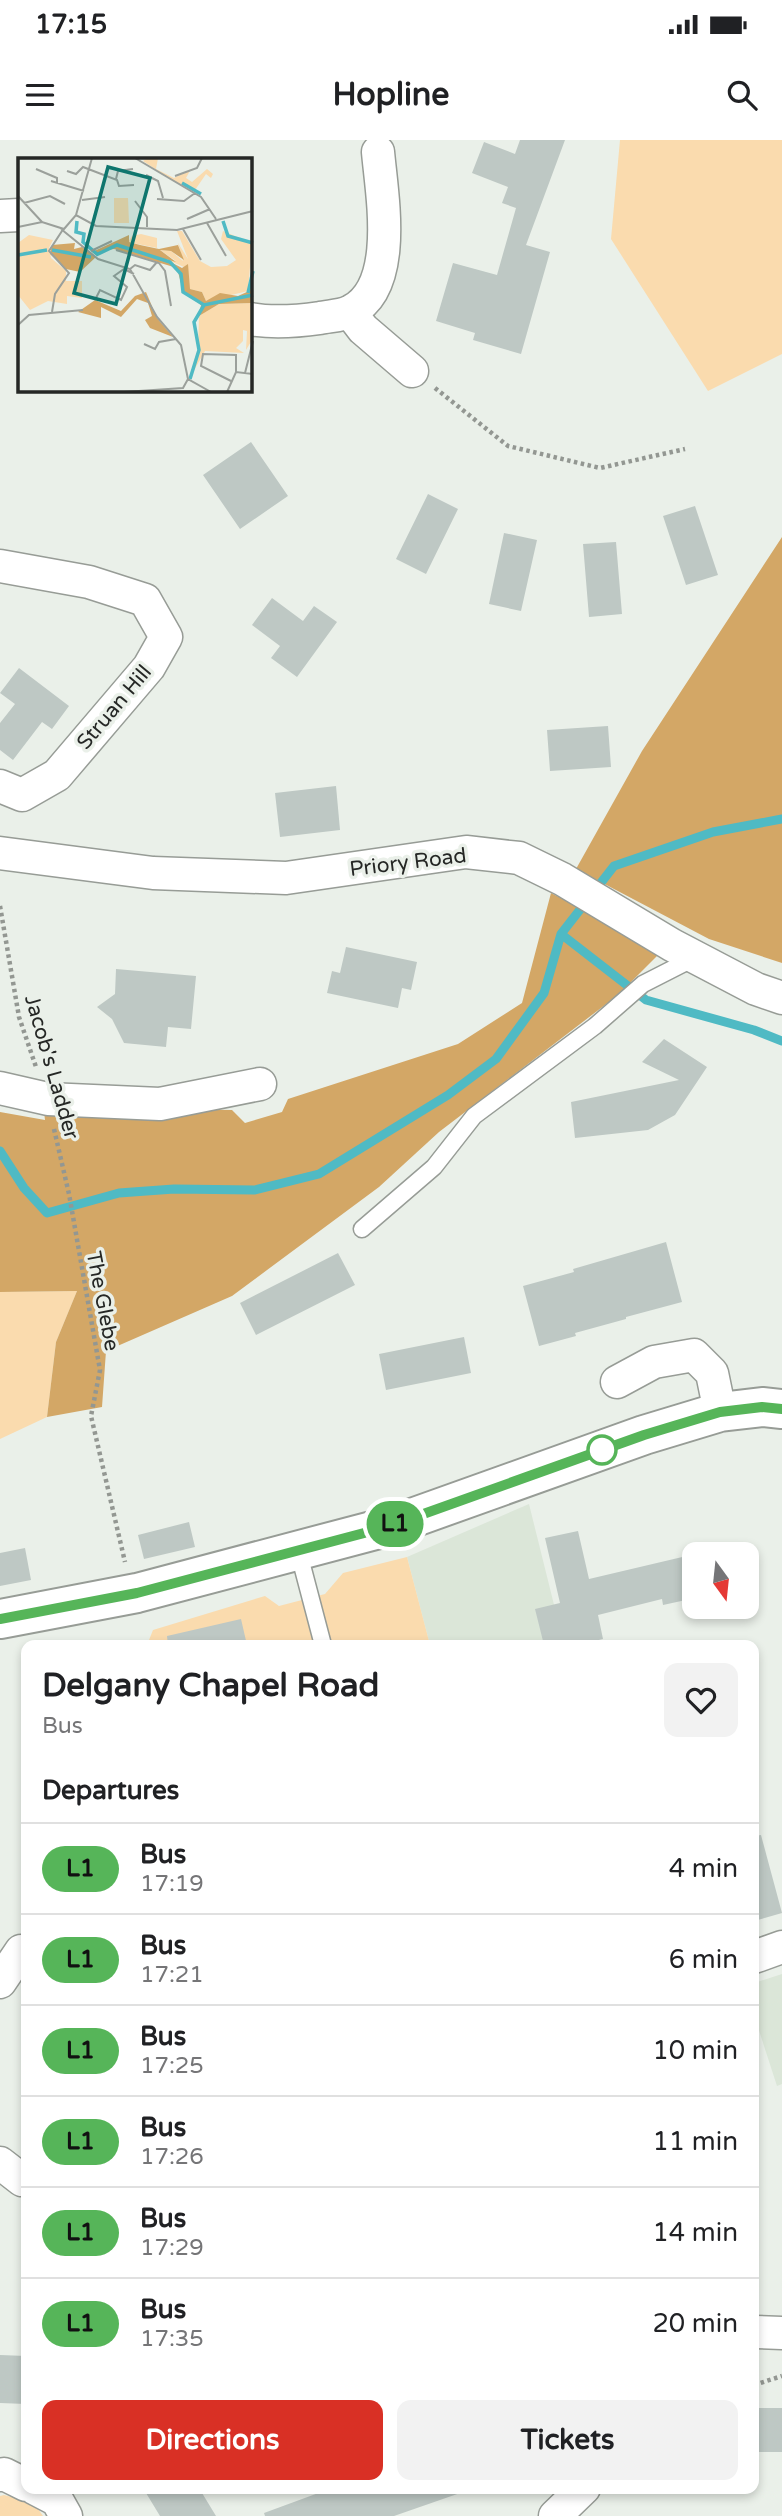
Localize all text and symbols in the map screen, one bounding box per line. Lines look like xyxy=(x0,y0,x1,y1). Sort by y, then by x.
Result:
text: 17:15 xyxy=(35,9,107,40)
icon: menu xyxy=(21,76,59,114)
text: Hopline xyxy=(333,76,449,114)
icon: search xyxy=(723,76,761,114)
inset map xyxy=(18,158,252,392)
street label: Struan Hill xyxy=(72,660,157,755)
street label: Priory Road xyxy=(348,843,468,882)
street label: Jacob's Ladder xyxy=(19,992,84,1142)
street label: The Glebe xyxy=(81,1249,124,1353)
unlabelled marker xyxy=(587,1435,617,1465)
line badge: L1 xyxy=(364,1501,426,1547)
text: L1 xyxy=(381,1509,409,1538)
north arrow xyxy=(682,1542,760,1619)
map controls xyxy=(682,1542,759,1619)
button: heart xyxy=(664,1663,738,1737)
text: Delgany Chapel Road xyxy=(42,1666,379,1705)
text: Bus xyxy=(42,1712,83,1740)
text: Departures xyxy=(42,1775,179,1806)
text: Bus xyxy=(140,1839,186,1870)
text: 4 min xyxy=(669,1853,738,1884)
text: L1 xyxy=(66,1854,95,1883)
text: 17:19 xyxy=(140,1870,204,1898)
text: Bus xyxy=(140,1930,186,1961)
text: 6 min xyxy=(669,1944,738,1975)
text: L1 xyxy=(66,1945,95,1974)
text: 17:21 xyxy=(140,1961,204,1989)
text: Bus xyxy=(140,2021,186,2052)
text: 10 min xyxy=(652,2035,738,2066)
text: L1 xyxy=(66,2036,95,2065)
text: 17:25 xyxy=(140,2052,204,2080)
text: Bus xyxy=(140,2112,186,2143)
text: 11 min xyxy=(652,2126,738,2157)
text: L1 xyxy=(66,2127,95,2156)
text: 17:26 xyxy=(140,2143,204,2171)
text: Bus xyxy=(140,2203,186,2234)
text: 14 min xyxy=(652,2217,738,2248)
text: L1 xyxy=(66,2218,95,2247)
text: 17:29 xyxy=(140,2234,204,2262)
text: Bus xyxy=(140,2294,186,2325)
text: 20 min xyxy=(652,2308,738,2339)
text: L1 xyxy=(66,2309,95,2338)
text: 17:35 xyxy=(140,2325,204,2353)
button: Directions xyxy=(42,2400,383,2480)
button: Tickets xyxy=(397,2400,738,2480)

